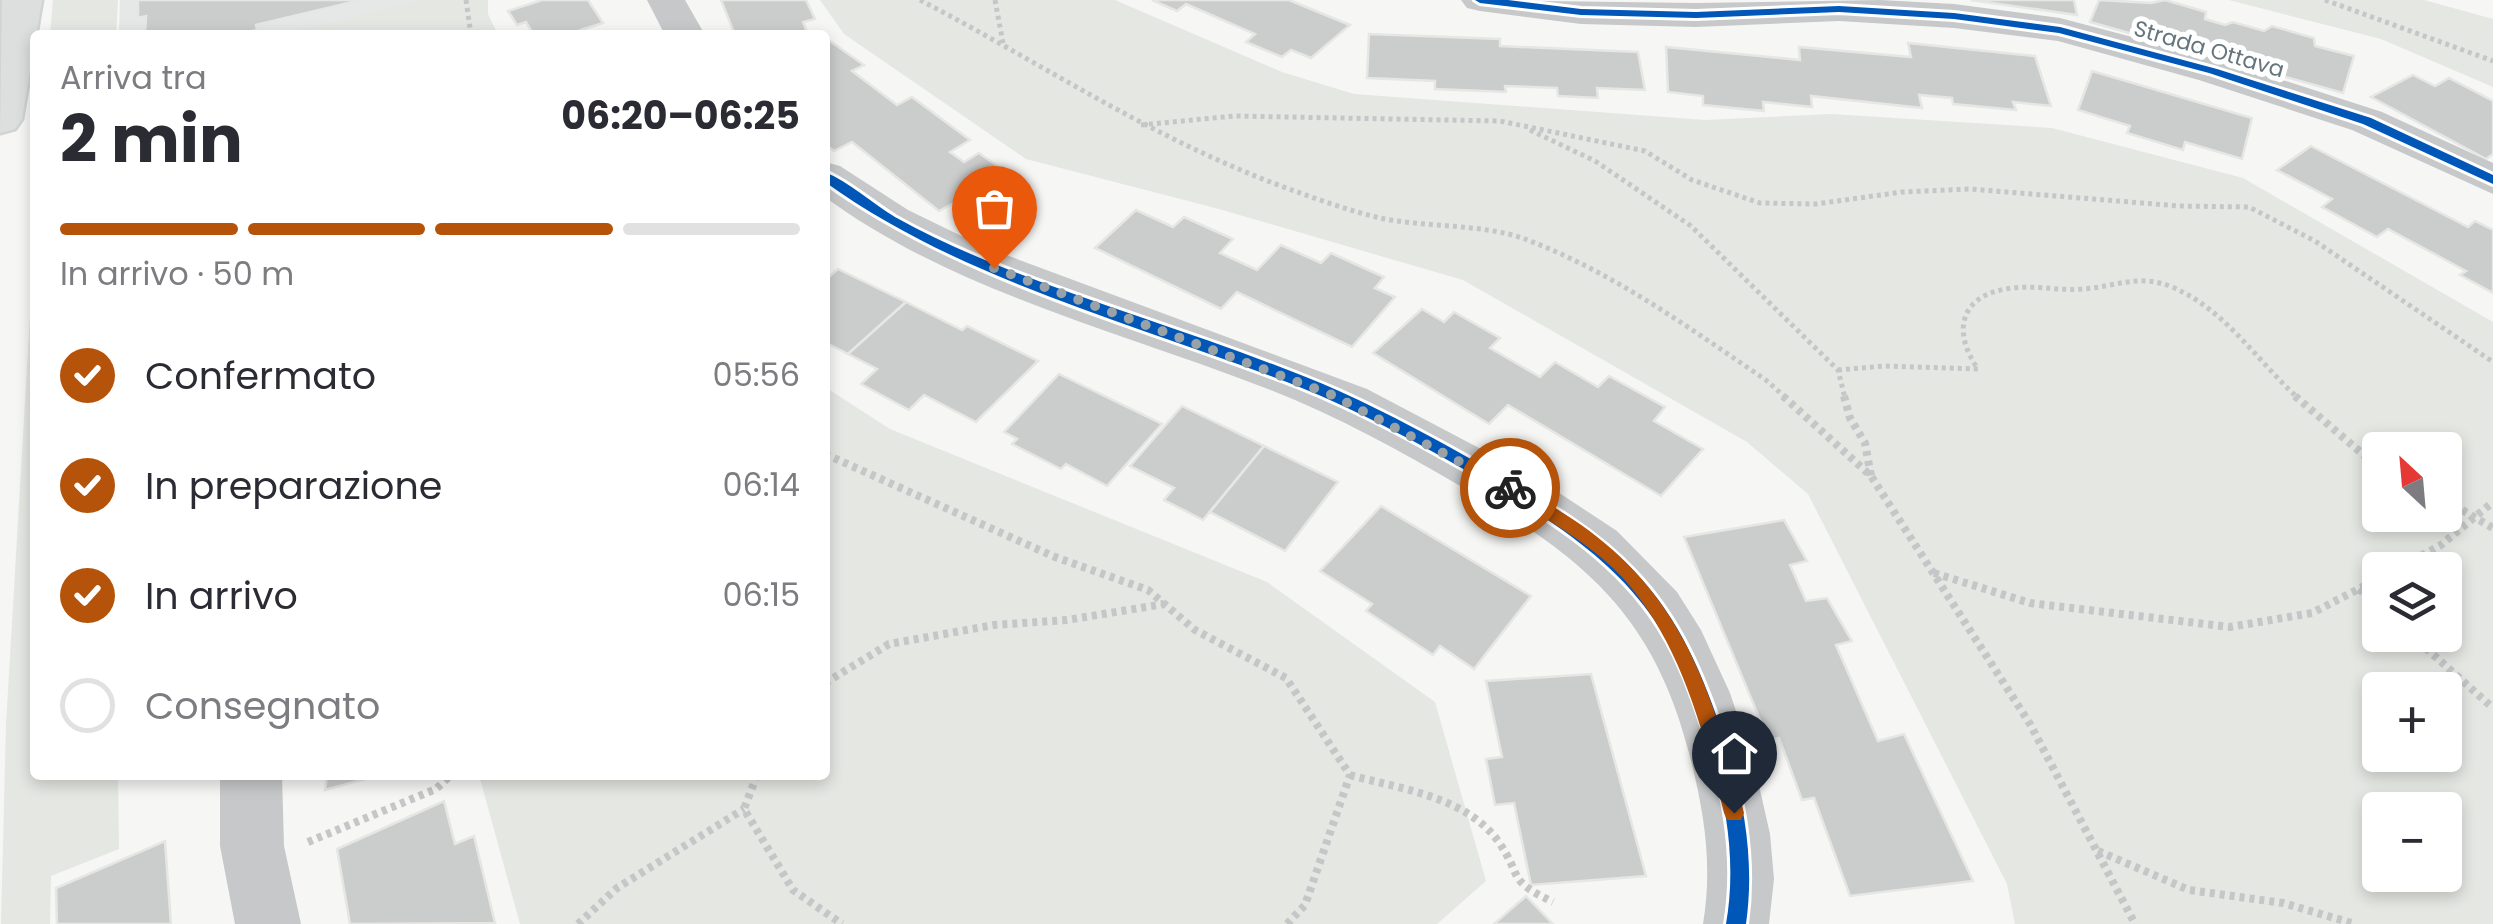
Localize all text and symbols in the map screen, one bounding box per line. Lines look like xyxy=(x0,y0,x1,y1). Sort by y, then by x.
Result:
street label: Strada Ottava xyxy=(2130,13,2288,85)
text: Arriva tra xyxy=(60,55,207,100)
text: 06:20–06:25 xyxy=(561,89,800,142)
text: 2 min xyxy=(60,94,243,185)
pin xyxy=(952,166,1037,269)
icon: bag xyxy=(967,181,1022,236)
text: In arrivo · 50 m xyxy=(60,251,294,296)
icon: check xyxy=(60,348,115,403)
text: Confermato xyxy=(145,349,376,402)
text: 05:56 xyxy=(713,352,800,397)
north arrow xyxy=(2362,432,2462,532)
map controls xyxy=(2362,432,2462,892)
courier xyxy=(1460,438,1560,538)
icon: check xyxy=(60,458,115,513)
text: In preparazione xyxy=(145,459,442,512)
icon: bike xyxy=(1483,461,1538,516)
text: 06:14 xyxy=(722,462,800,507)
button: layers xyxy=(2362,552,2462,652)
icon: check xyxy=(60,568,115,623)
text: In arrivo xyxy=(145,569,298,622)
text: 06:15 xyxy=(722,572,800,617)
button: + xyxy=(2362,672,2462,772)
text: Consegnato xyxy=(145,679,380,732)
pin xyxy=(1692,711,1777,814)
icon: home xyxy=(1707,726,1762,781)
button: − xyxy=(2362,792,2462,892)

